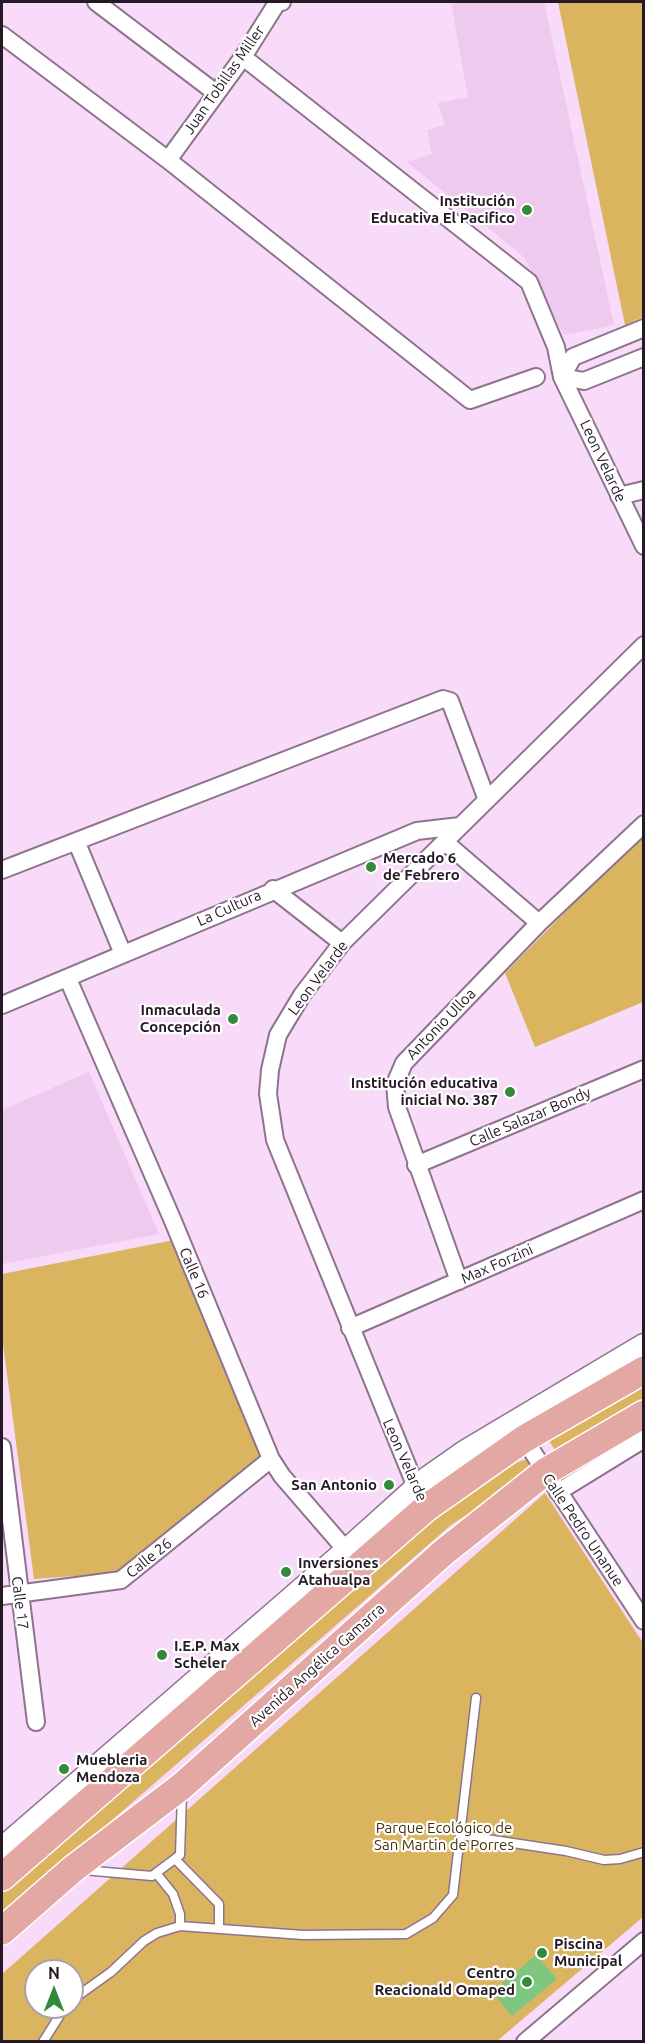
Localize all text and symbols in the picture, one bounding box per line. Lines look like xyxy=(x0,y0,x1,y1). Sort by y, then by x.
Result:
street label: Juan Tobillas Miller xyxy=(180,22,268,138)
place label: Institución Educativa El Pacifico xyxy=(371,192,515,227)
marker: Institución Educativa El Pacifico xyxy=(520,203,534,217)
street label: Leon Velarde xyxy=(576,417,630,505)
place label: Mercado 6 de Febrero xyxy=(383,849,460,884)
marker: Mercado 6 de Febrero xyxy=(364,860,378,874)
street label: La Cultura xyxy=(194,886,264,930)
street label: Leon Velarde xyxy=(284,937,352,1019)
street label: Antonio Ulloa xyxy=(403,985,479,1063)
place label: Inmaculada Concepción xyxy=(140,1001,221,1036)
marker: Inmaculada Concepción xyxy=(226,1012,240,1026)
place label: Institución educativa inicial No. 387 xyxy=(351,1074,498,1109)
street label: Calle Salazar Bondy xyxy=(467,1083,593,1151)
marker: Institución educativa inicial No. 387 xyxy=(503,1085,517,1099)
street label: Max Forzini xyxy=(458,1240,536,1288)
street label: Calle 16 xyxy=(175,1245,213,1301)
street label: Leon Velarde xyxy=(379,1416,431,1504)
street label: Calle Pedro Unanue xyxy=(539,1470,627,1590)
place label: San Antonio xyxy=(291,1476,377,1494)
marker: San Antonio xyxy=(382,1478,396,1492)
street label: Calle 26 xyxy=(123,1534,175,1582)
place label: Inversiones Atahualpa xyxy=(298,1554,379,1589)
marker: Inversiones Atahualpa xyxy=(279,1565,293,1579)
street label: Calle 17 xyxy=(8,1575,32,1631)
street label: Avenida Angélica Gamarra xyxy=(246,1600,388,1730)
place label: I.E.P. Max Scheler xyxy=(174,1637,240,1672)
marker: I.E.P. Max Scheler xyxy=(155,1648,169,1662)
place label: Muebleria Mendoza xyxy=(76,1751,147,1786)
marker: Muebleria Mendoza xyxy=(57,1762,71,1776)
park label: Parque Ecológico de San Martin de Porres xyxy=(374,1819,514,1854)
place label: Piscina Municipal xyxy=(554,1935,622,1970)
marker: Piscina Municipal xyxy=(535,1946,549,1960)
north arrow xyxy=(24,1959,84,2019)
text: N xyxy=(48,1964,60,1982)
place label: Centro Reacionald Omaped xyxy=(375,1964,515,1999)
marker: Centro Reacionald Omaped xyxy=(520,1975,534,1989)

